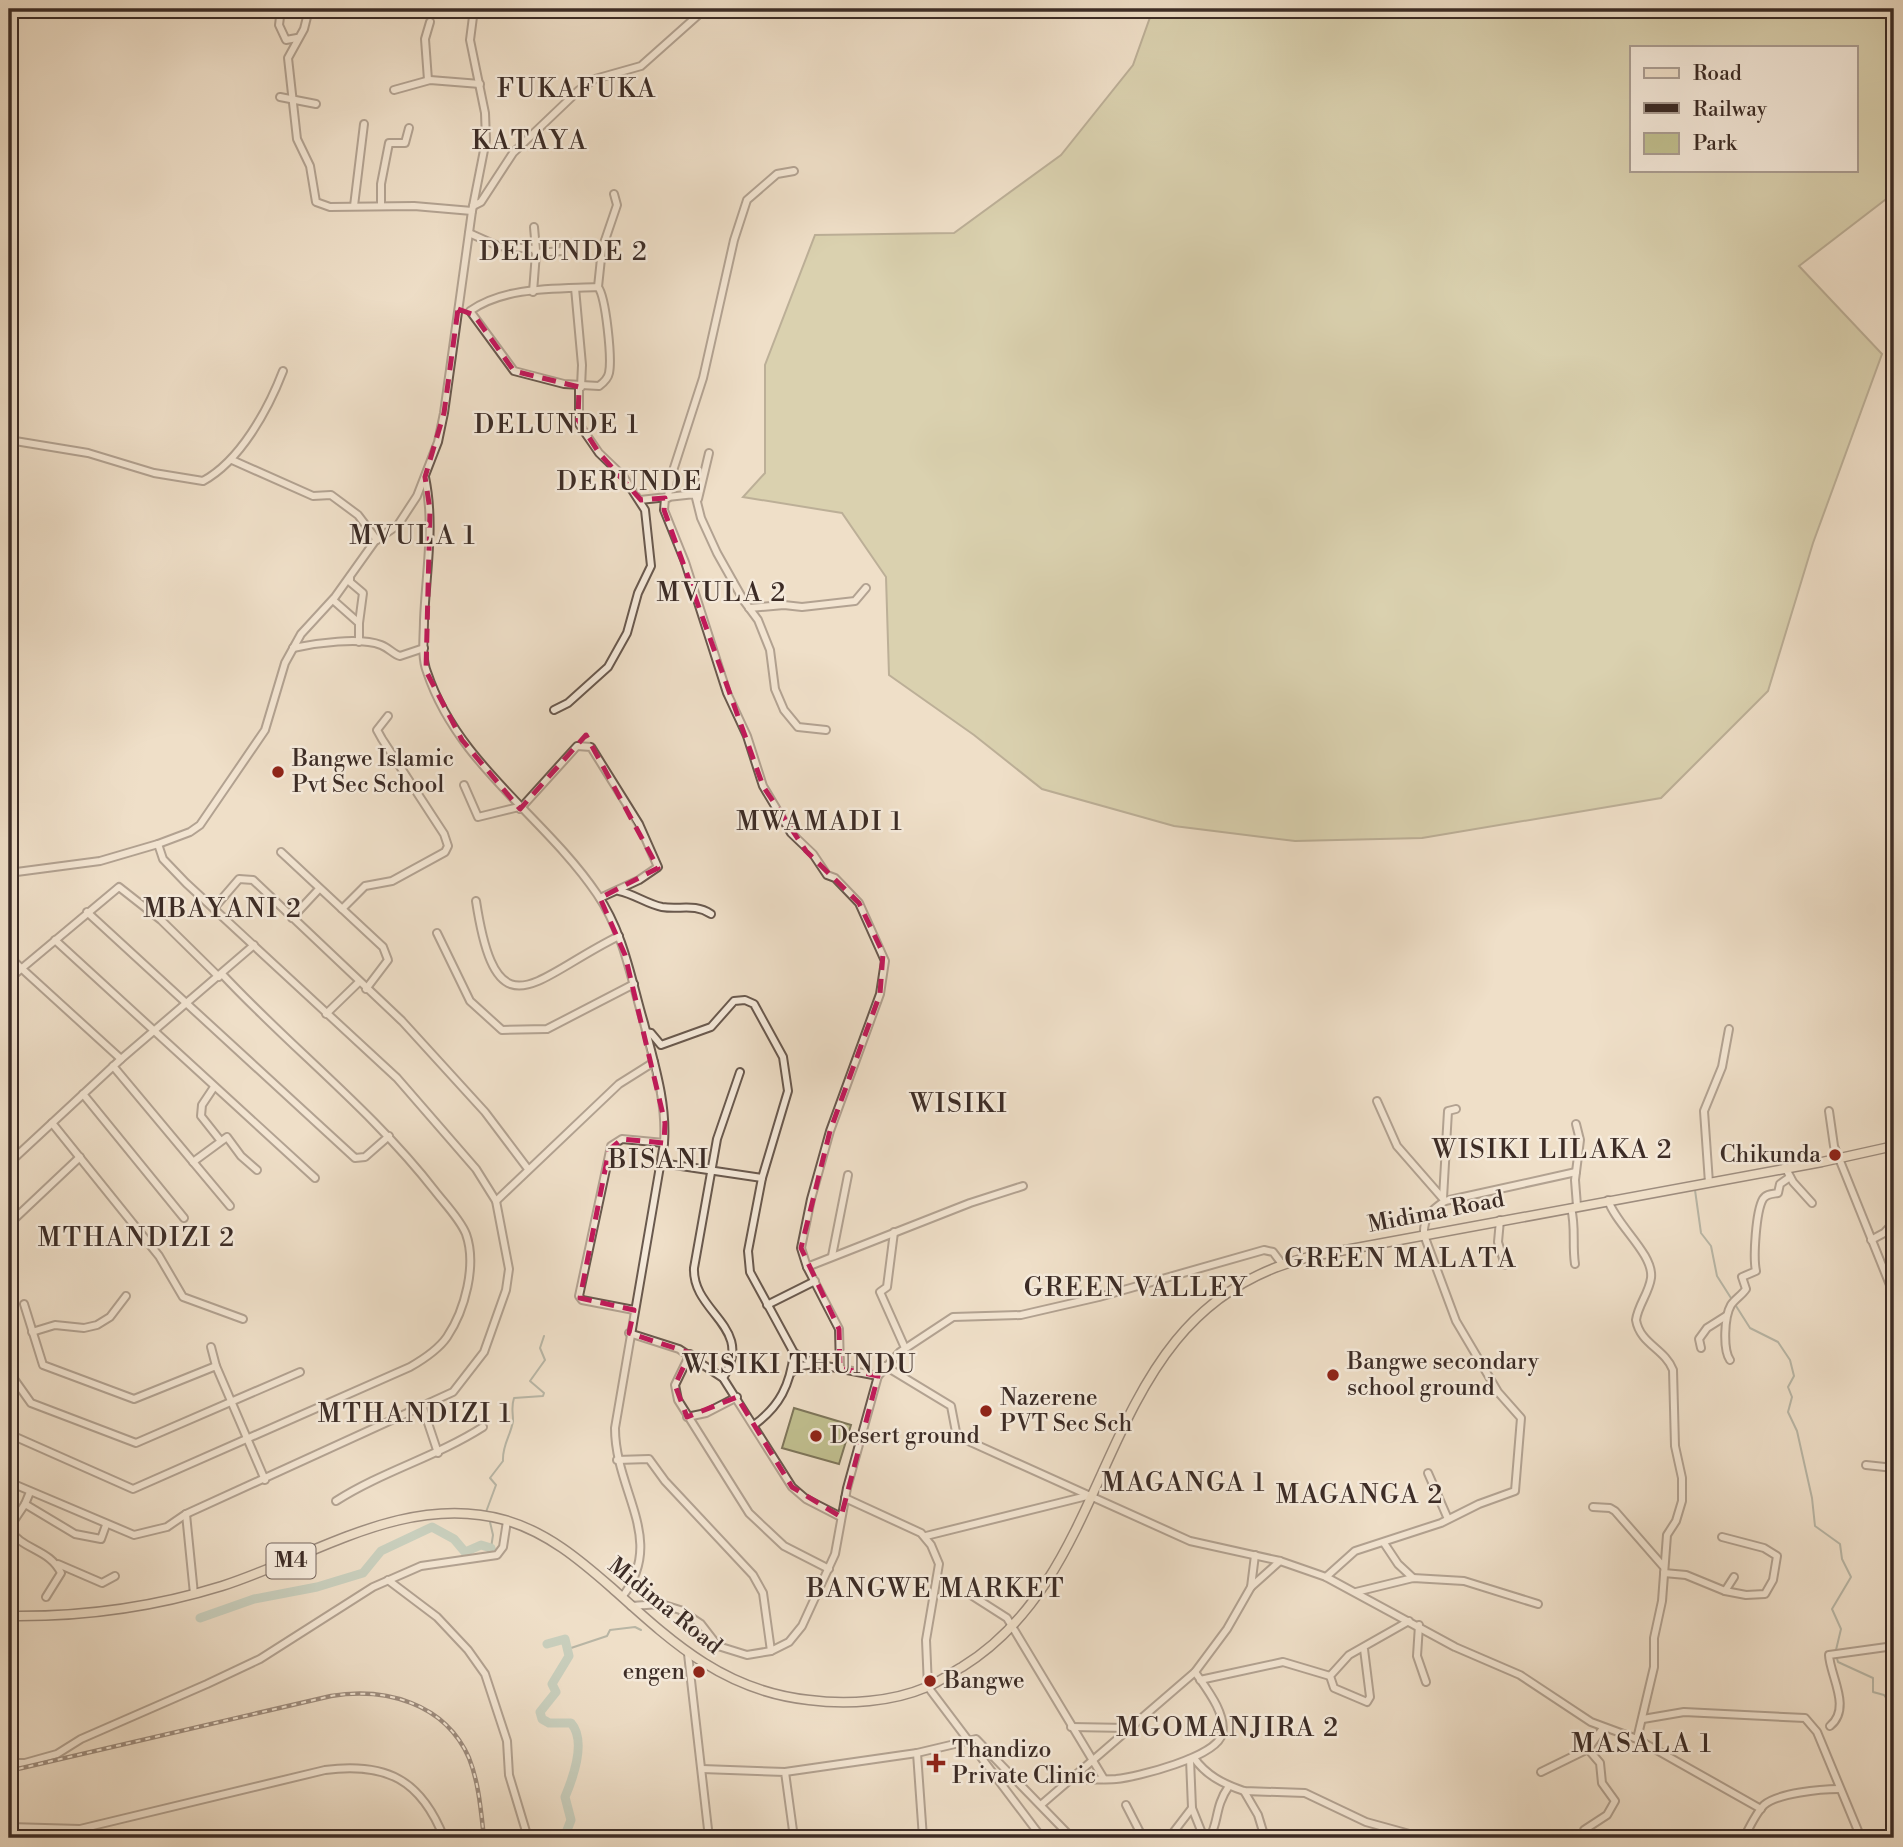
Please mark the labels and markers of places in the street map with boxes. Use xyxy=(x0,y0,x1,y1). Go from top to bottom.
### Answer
place label: Bangwe Islamic Pvt Sec School xyxy=(291,745,454,799)
marker: Bangwe Islamic Pvt Sec School xyxy=(270,764,286,780)
place label: Chikunda xyxy=(1720,1141,1821,1169)
marker: Chikunda xyxy=(1827,1147,1843,1163)
place label: Bangwe secondary school ground xyxy=(1346,1348,1540,1402)
marker: Bangwe secondary school ground xyxy=(1325,1367,1341,1383)
place label: Nazerene PVT Sec Sch xyxy=(1000,1384,1132,1438)
marker: Nazerene PVT Sec Sch xyxy=(978,1403,994,1419)
place label: Desert ground xyxy=(830,1422,980,1450)
marker: Desert ground xyxy=(808,1428,824,1444)
place label: engen xyxy=(623,1658,685,1686)
marker: engen xyxy=(691,1664,707,1680)
place label: Bangwe xyxy=(943,1667,1025,1695)
marker: Bangwe xyxy=(922,1673,938,1689)
place label: Thandizo Private Clinic xyxy=(952,1736,1096,1790)
marker: Thandizo Private Clinic xyxy=(926,1753,946,1773)

